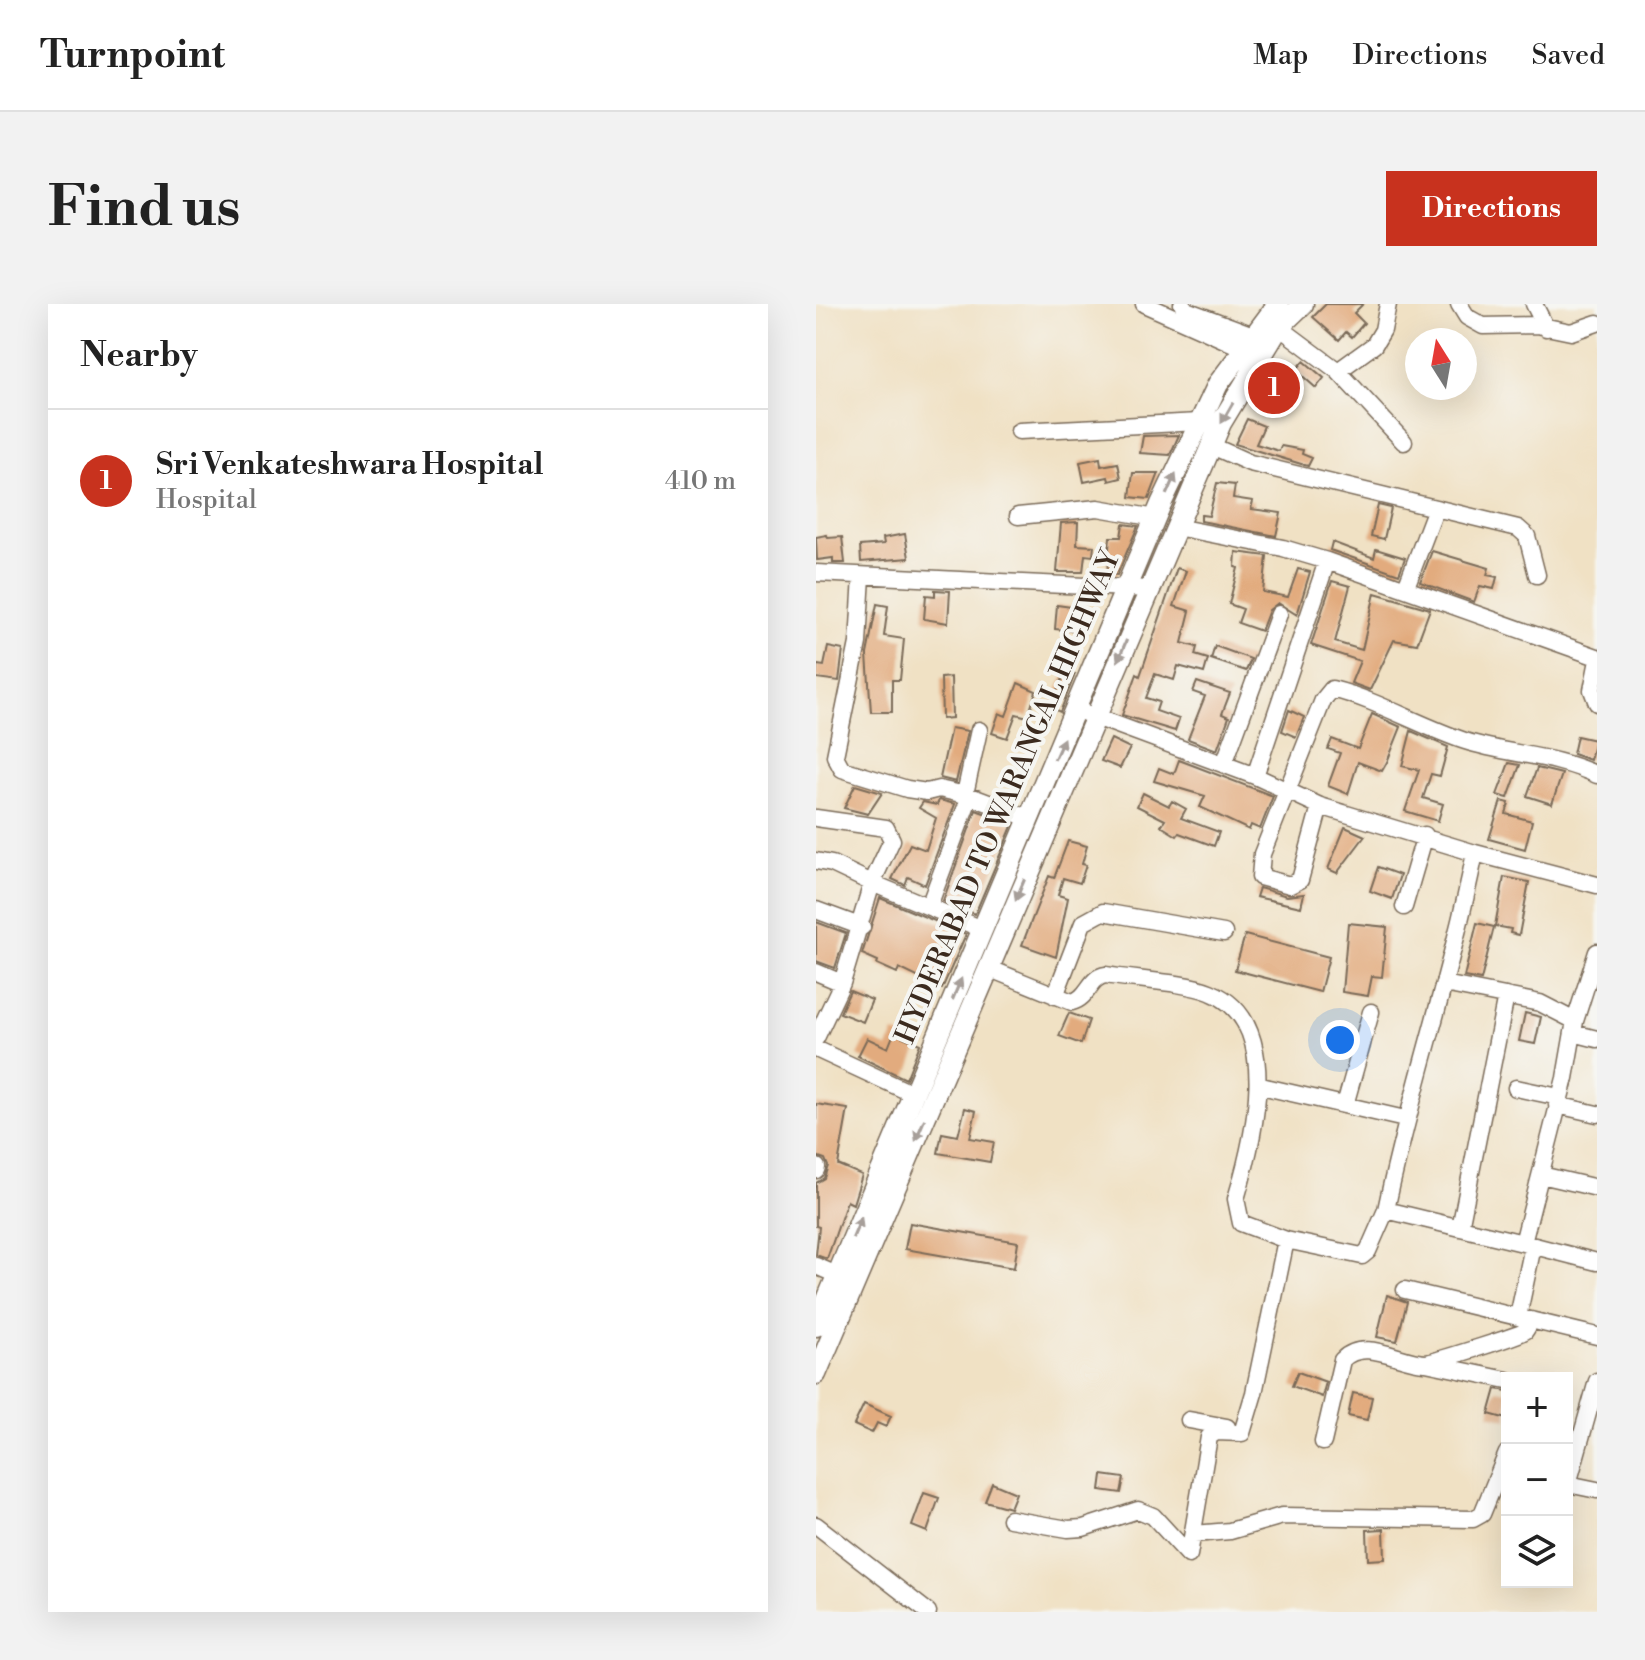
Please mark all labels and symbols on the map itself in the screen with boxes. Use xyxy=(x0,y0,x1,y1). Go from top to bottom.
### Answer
north arrow xyxy=(1405,328,1477,400)
pin: 1 xyxy=(1248,358,1300,418)
one-way arrow xyxy=(1220,402,1234,424)
one-way arrow xyxy=(1164,472,1177,496)
street label: HYDERABAD TO WARANGAL HIGHWAY xyxy=(888,544,1129,1049)
one-way arrow xyxy=(1116,639,1129,663)
one-way arrow xyxy=(1052,737,1065,761)
one-way arrow xyxy=(1014,878,1027,902)
one-way arrow xyxy=(951,977,964,1000)
your location xyxy=(1320,1020,1360,1060)
one-way arrow xyxy=(914,1118,927,1142)
one-way arrow xyxy=(850,1216,863,1240)

